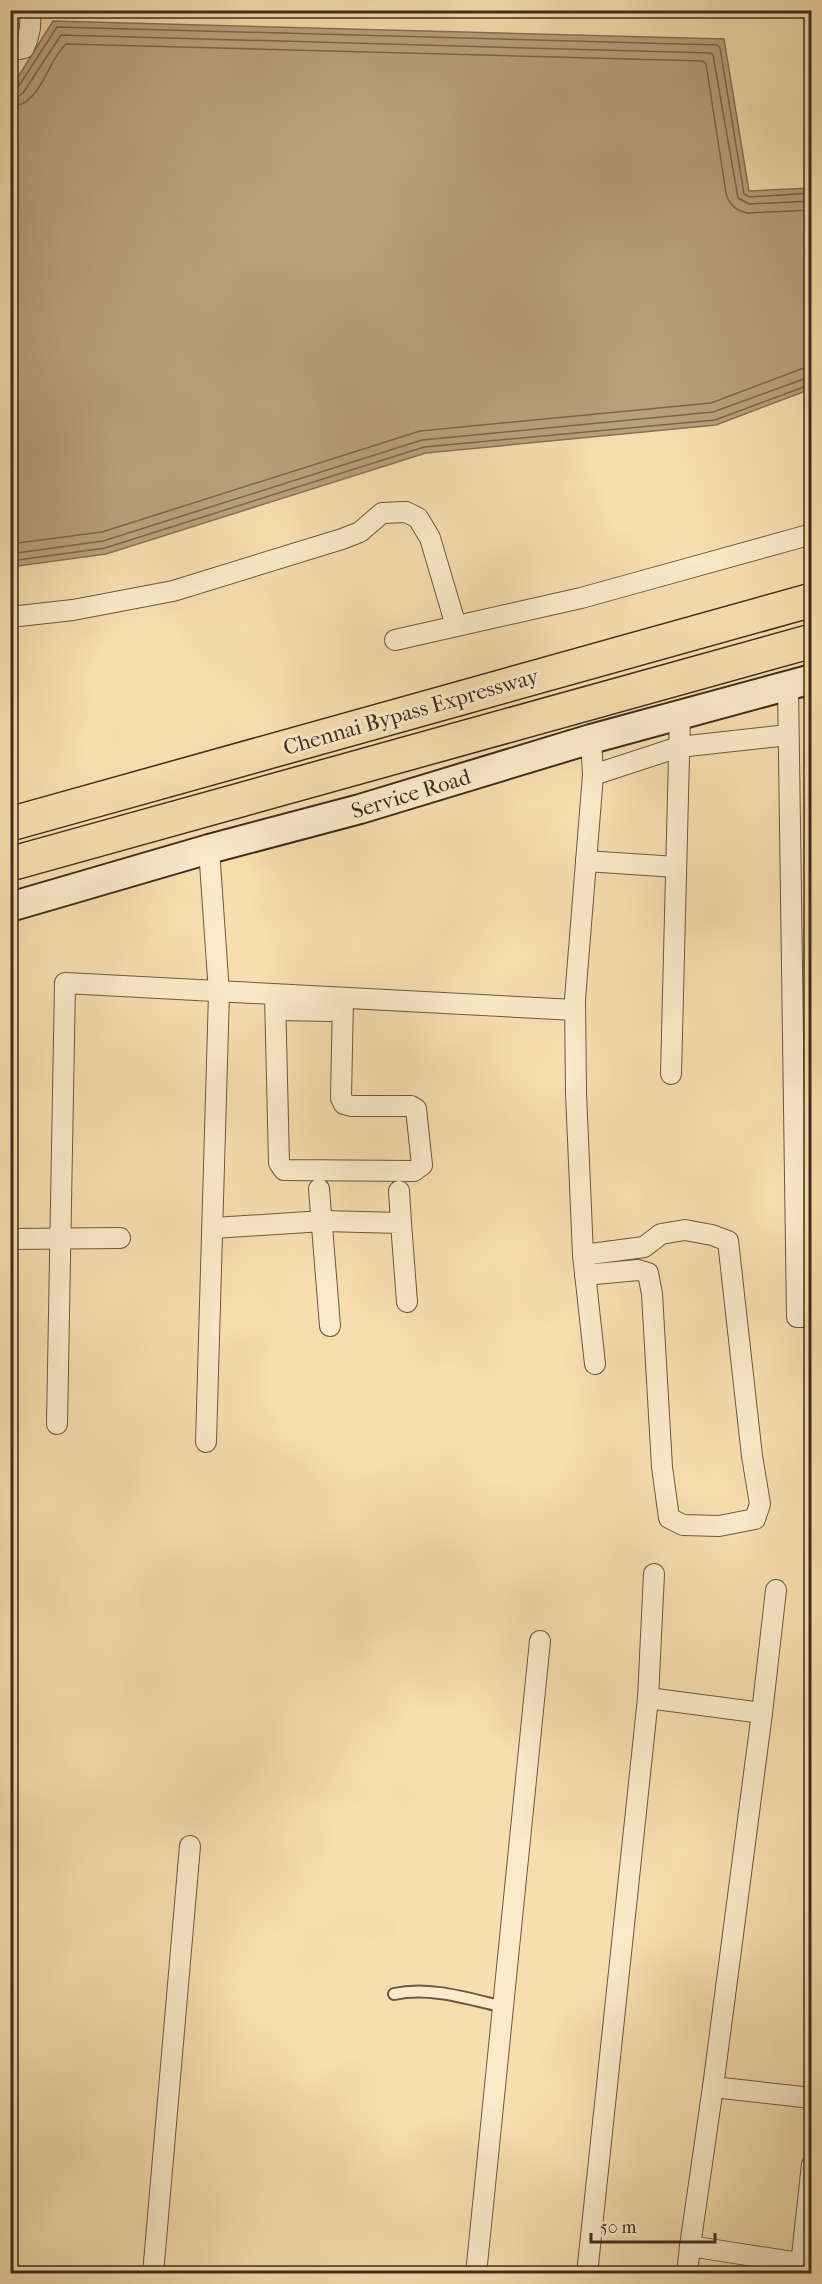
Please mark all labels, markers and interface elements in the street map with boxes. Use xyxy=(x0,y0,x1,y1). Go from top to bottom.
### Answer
street label: Chennai Bypass Expressway xyxy=(280,663,543,761)
street label: Service Road xyxy=(348,763,475,824)
scale bar xyxy=(591,2206,716,2244)
text: 50 m xyxy=(600,2217,637,2238)

